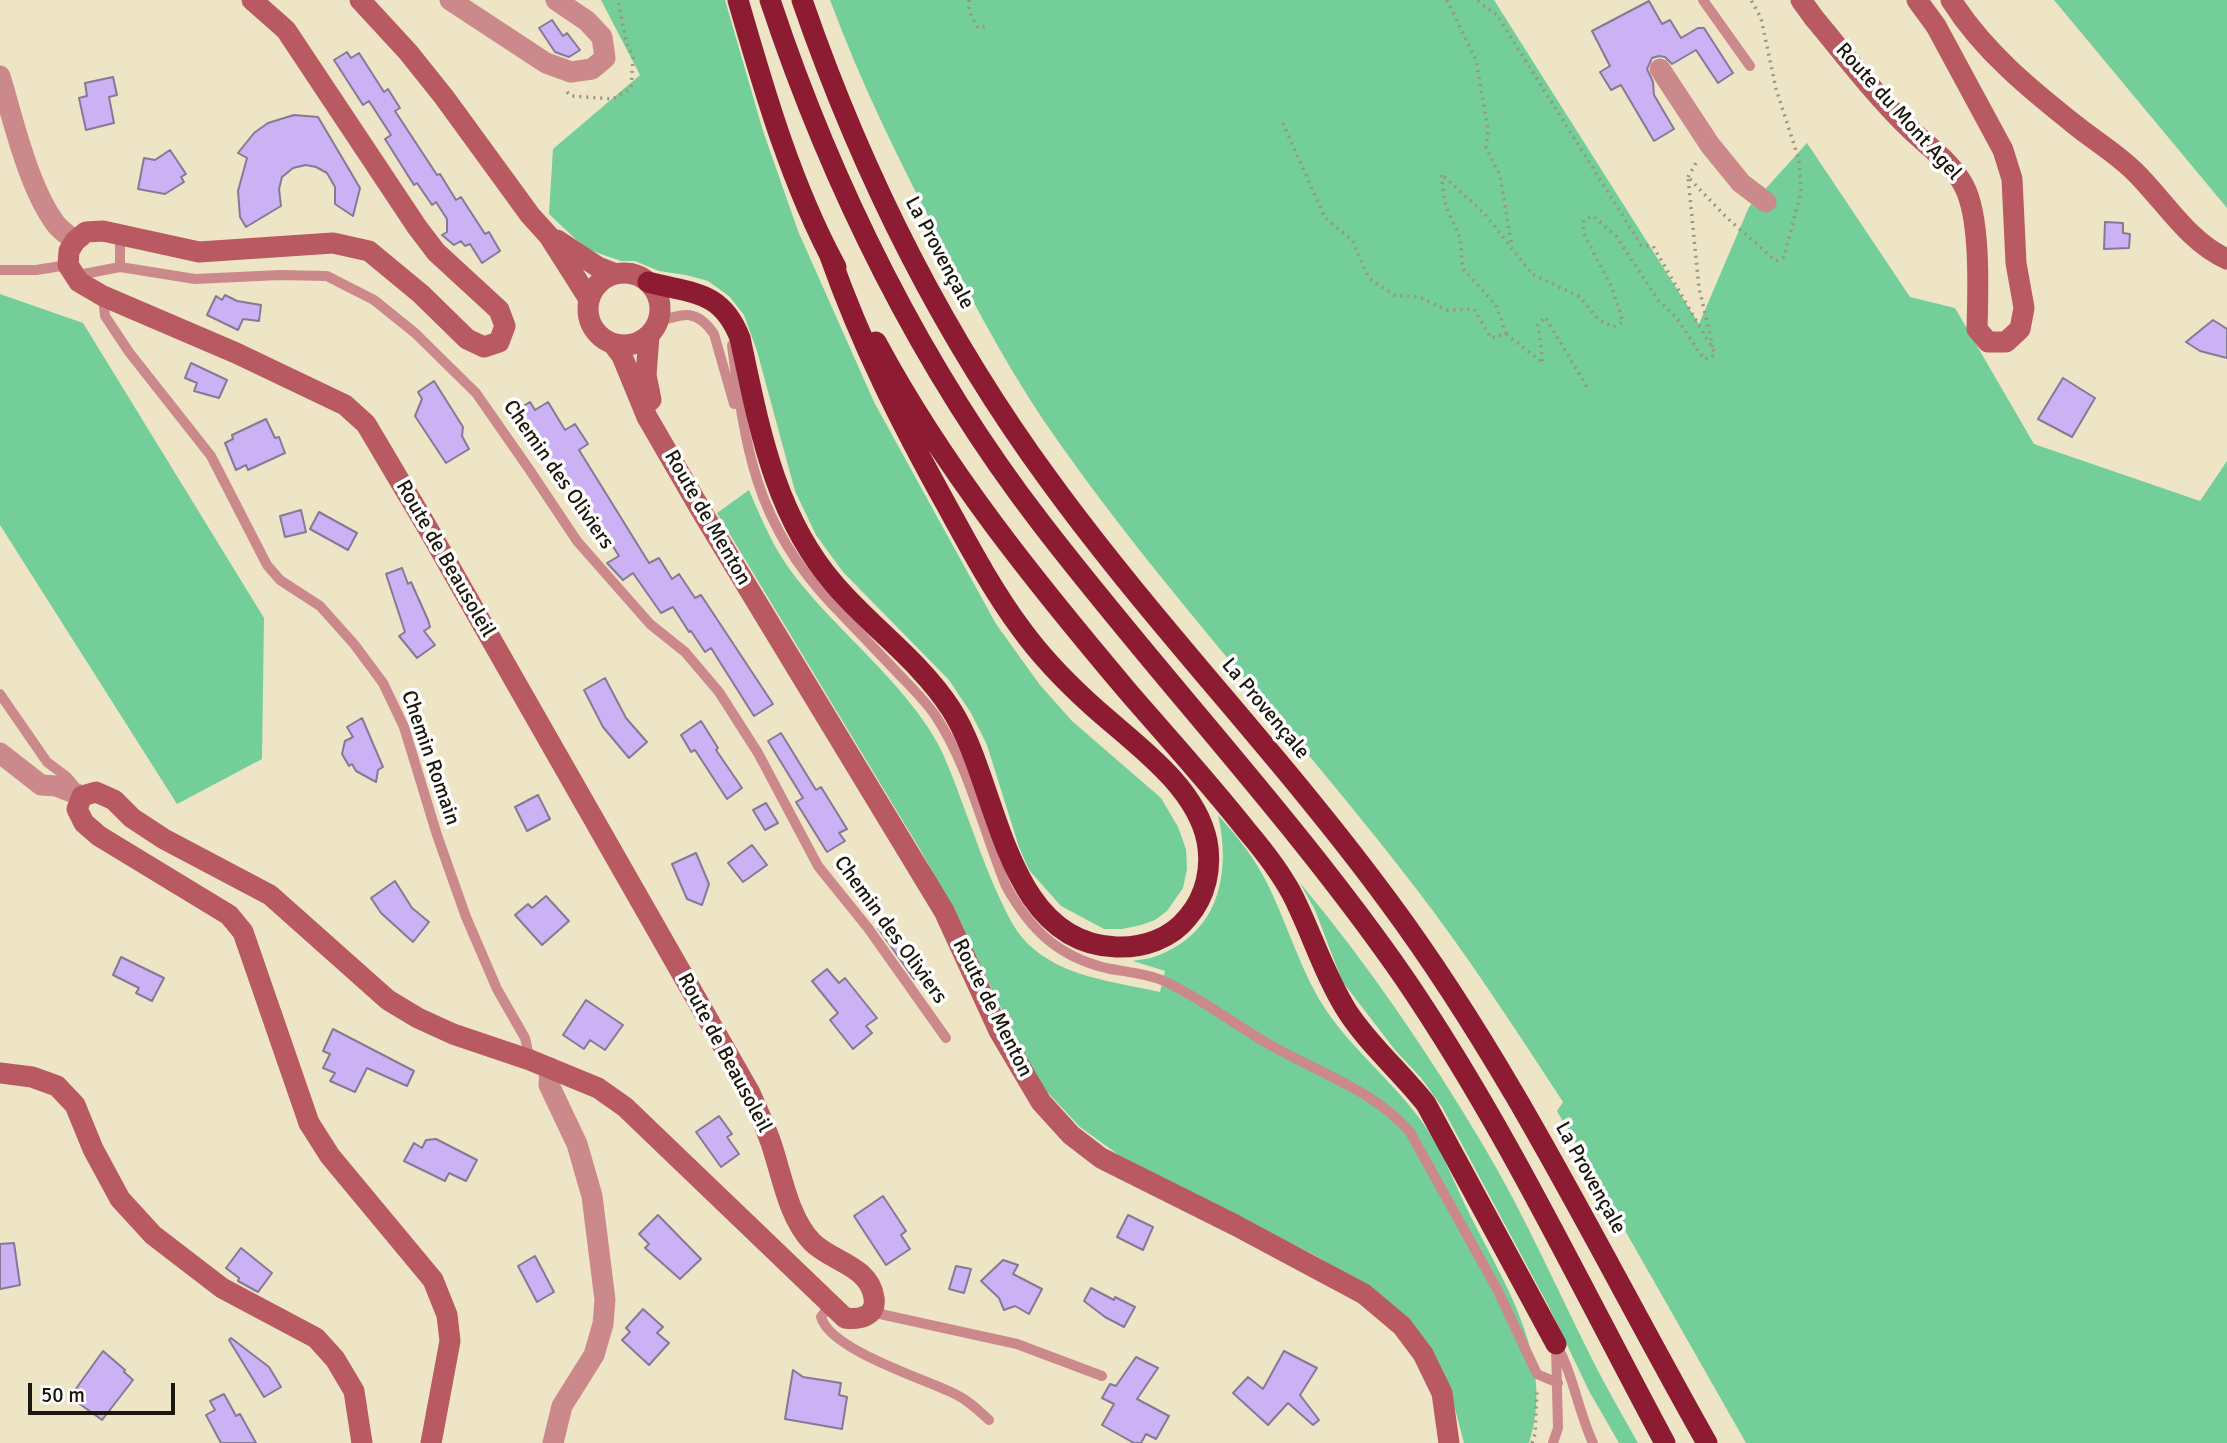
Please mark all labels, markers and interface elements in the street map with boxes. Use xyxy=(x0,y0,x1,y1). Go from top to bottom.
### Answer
street label: Route du Mont Agel xyxy=(1830,38,1966,186)
street label: La Provençale xyxy=(899,192,979,314)
street label: Chemin des Oliviers xyxy=(497,396,619,554)
street label: Route de Menton xyxy=(658,446,756,590)
street label: Route de Beausoleil xyxy=(390,476,500,642)
street label: La Provençale xyxy=(1216,653,1314,765)
street label: Chemin Romain xyxy=(395,687,465,829)
street label: Chemin des Oliviers xyxy=(828,851,952,1009)
street label: Route de Menton xyxy=(946,935,1038,1081)
street label: Route de Beausoleil xyxy=(671,969,777,1137)
street label: La Provençale xyxy=(1549,1118,1631,1238)
scale bar xyxy=(32,1370,178,1414)
text: 50 m xyxy=(41,1382,85,1408)

